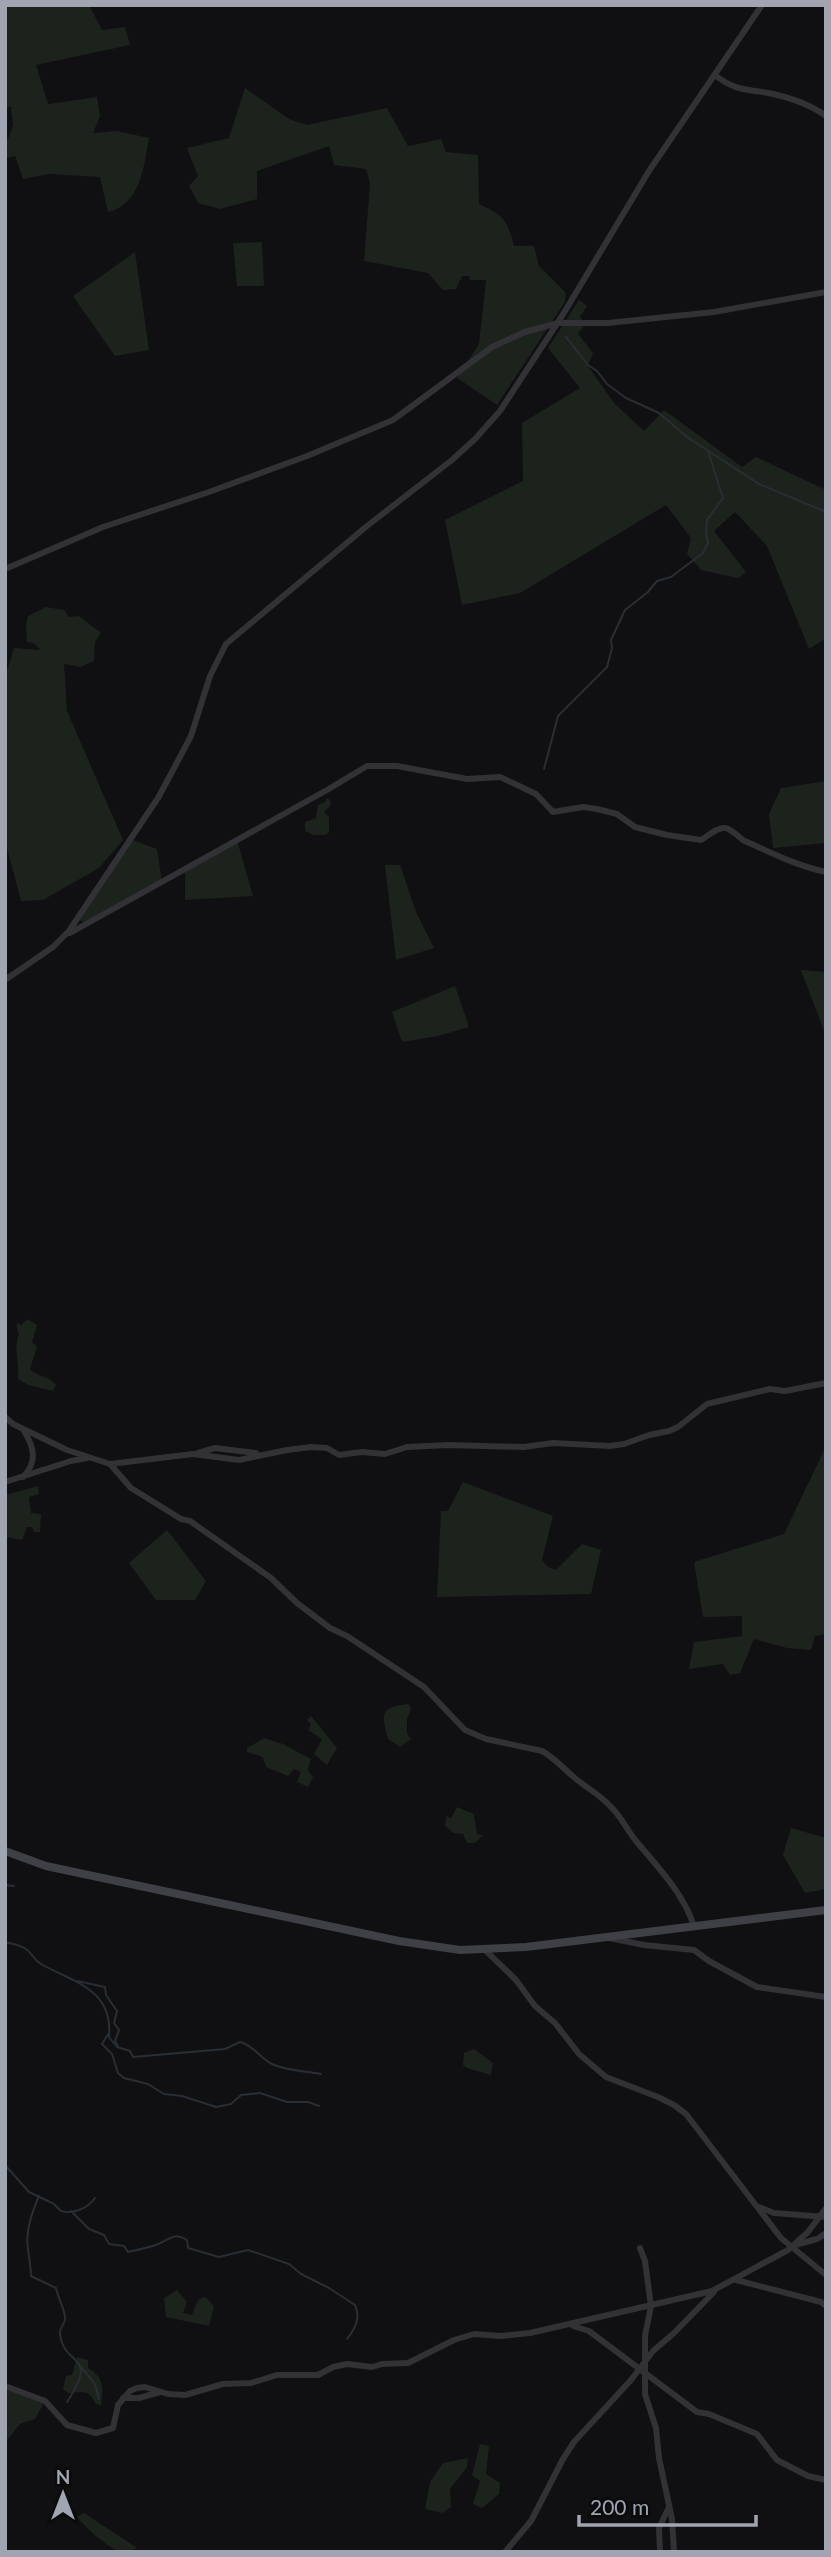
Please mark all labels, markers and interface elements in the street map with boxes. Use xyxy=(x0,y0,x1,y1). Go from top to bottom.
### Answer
north arrow xyxy=(28,2459,98,2529)
text: N xyxy=(56,2465,70,2488)
scale bar xyxy=(579,2484,756,2528)
text: 200 m xyxy=(590,2494,649,2519)

